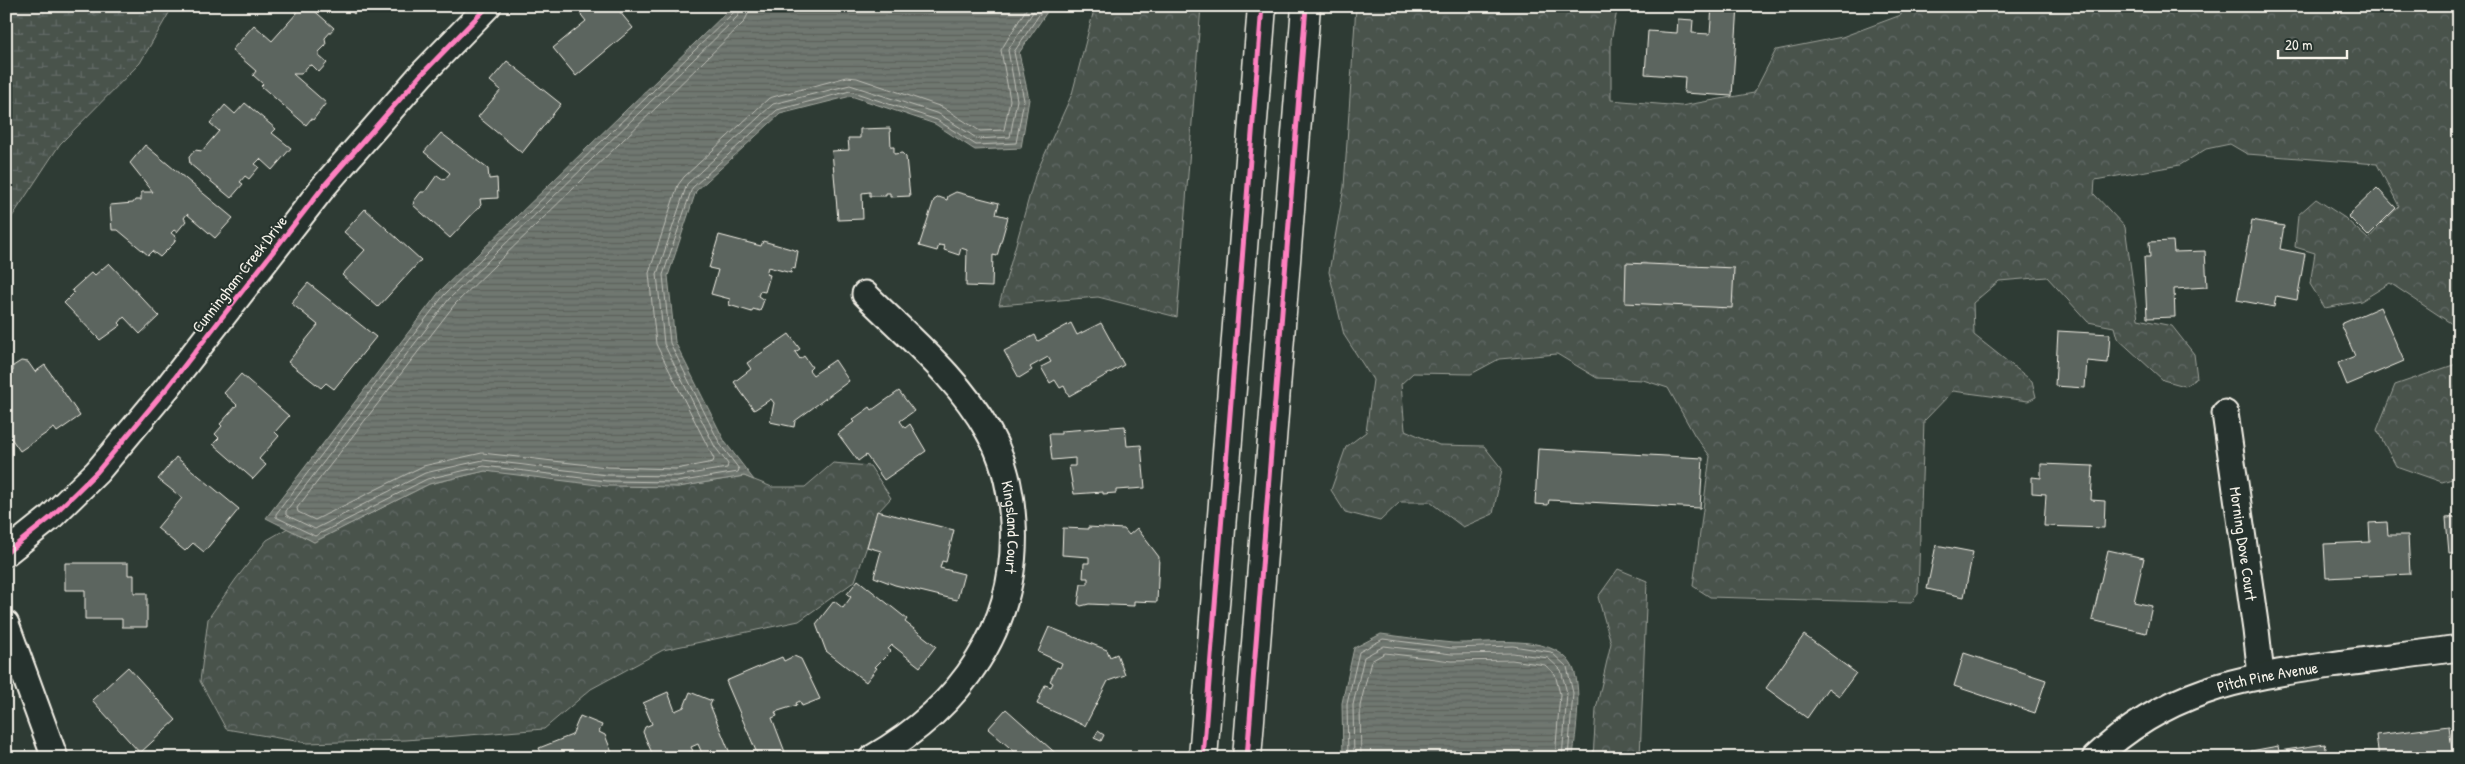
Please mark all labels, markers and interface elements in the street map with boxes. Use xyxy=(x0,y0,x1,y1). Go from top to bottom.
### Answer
scale bar xyxy=(2278,28,2346,60)
text: 20 m xyxy=(2285,34,2312,55)
street label: Cunningham Creek Drive xyxy=(186,210,292,337)
street label: Kingsland Court xyxy=(996,478,1024,576)
street label: Morning Dove Court xyxy=(2225,485,2263,603)
street label: Pitch Pine Avenue xyxy=(2214,656,2320,698)

